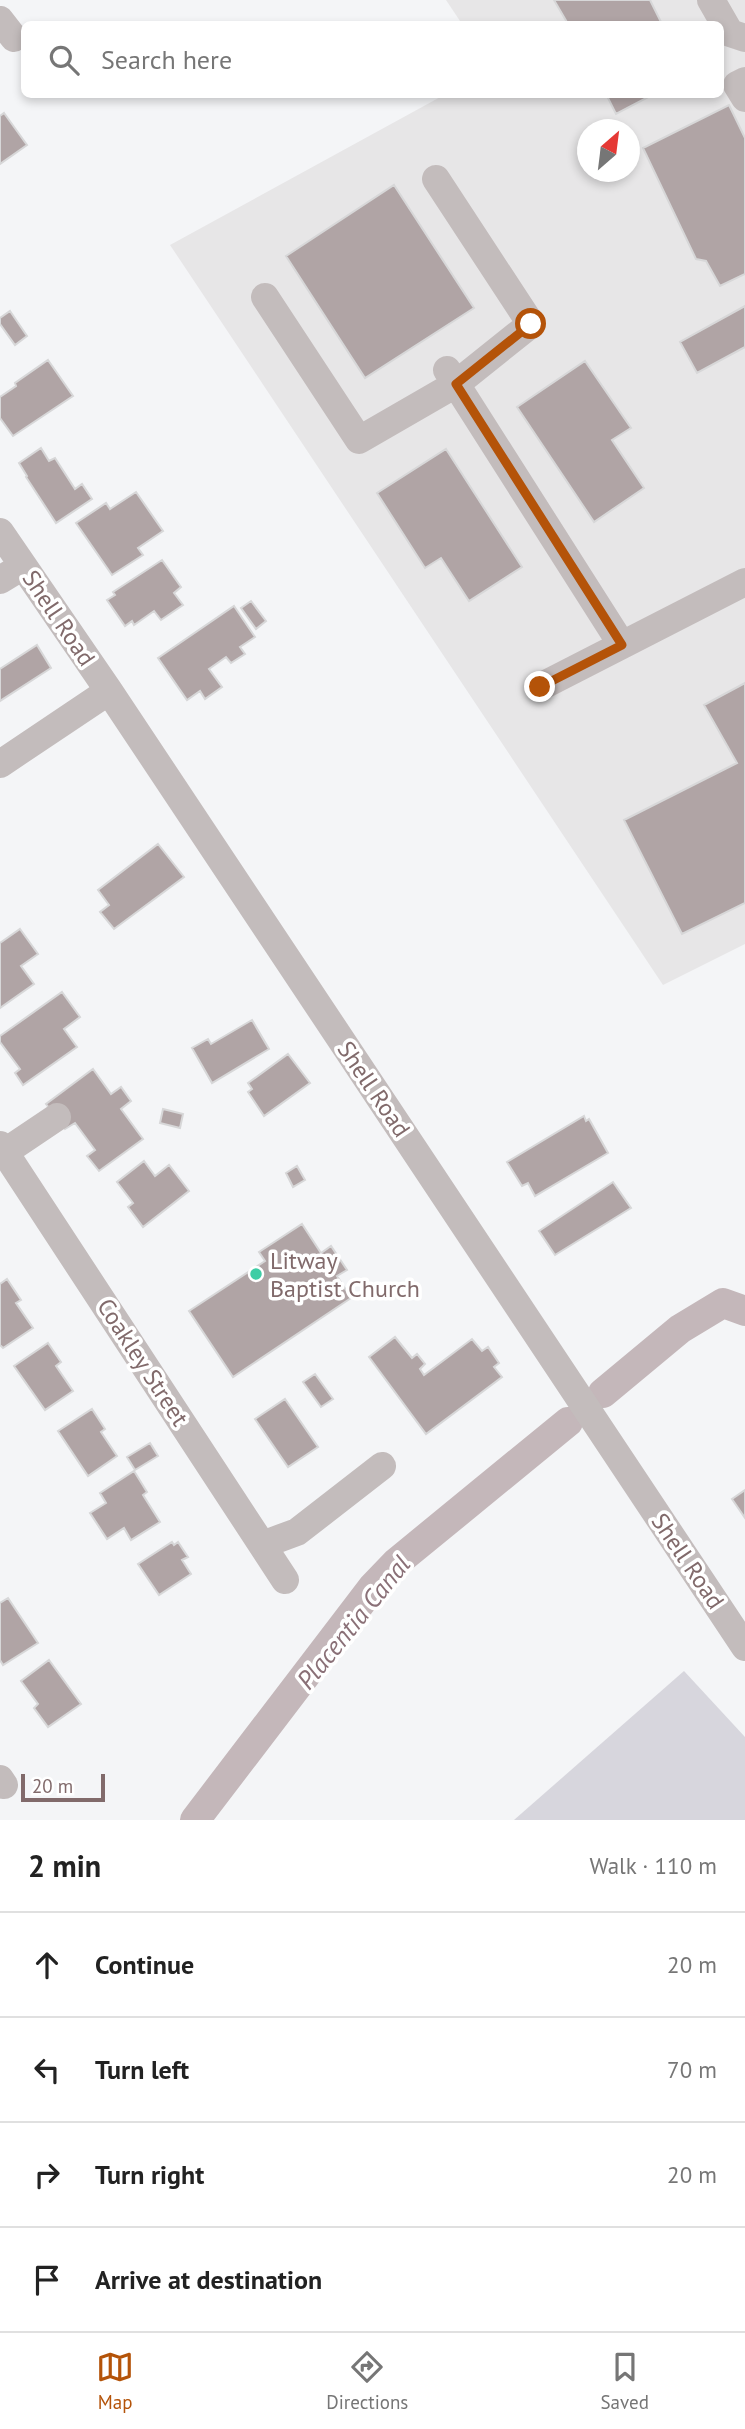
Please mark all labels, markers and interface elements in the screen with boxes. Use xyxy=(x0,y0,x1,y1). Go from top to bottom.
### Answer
search box xyxy=(21,21,724,98)
icon: search xyxy=(45,41,83,79)
text: Search here xyxy=(101,43,232,76)
north arrow xyxy=(577,119,640,182)
route start xyxy=(515,308,546,339)
street label: Shell Road xyxy=(16,564,102,672)
route end xyxy=(524,671,555,702)
street label: Shell Road xyxy=(331,1035,417,1143)
place label: Litway Baptist Church xyxy=(270,1245,420,1304)
marker: Litway Baptist Church xyxy=(248,1266,264,1282)
street label: Coakley Street xyxy=(90,1292,196,1432)
street label: Shell Road xyxy=(645,1507,731,1615)
water label: Placentia Canal xyxy=(289,1548,417,1696)
scale bar xyxy=(21,1771,105,1803)
text: 20 m xyxy=(32,1774,73,1798)
text: 2 min xyxy=(28,1846,101,1885)
text: Walk · 110 m xyxy=(590,1851,717,1880)
icon: ahead xyxy=(28,1946,66,1984)
text: Continue xyxy=(95,1948,194,1981)
text: 20 m xyxy=(667,1950,717,1979)
icon: left xyxy=(28,2051,66,2089)
text: Turn left xyxy=(95,2053,189,2086)
text: 70 m xyxy=(667,2055,717,2084)
icon: right xyxy=(28,2156,66,2194)
text: Turn right xyxy=(95,2158,204,2191)
text: 20 m xyxy=(667,2160,717,2189)
icon: arrive xyxy=(28,2261,66,2299)
text: Arrive at destination xyxy=(95,2263,322,2296)
tab: Map xyxy=(96,2348,134,2414)
tab: Directions xyxy=(326,2348,408,2414)
tab: Saved xyxy=(601,2348,649,2414)

